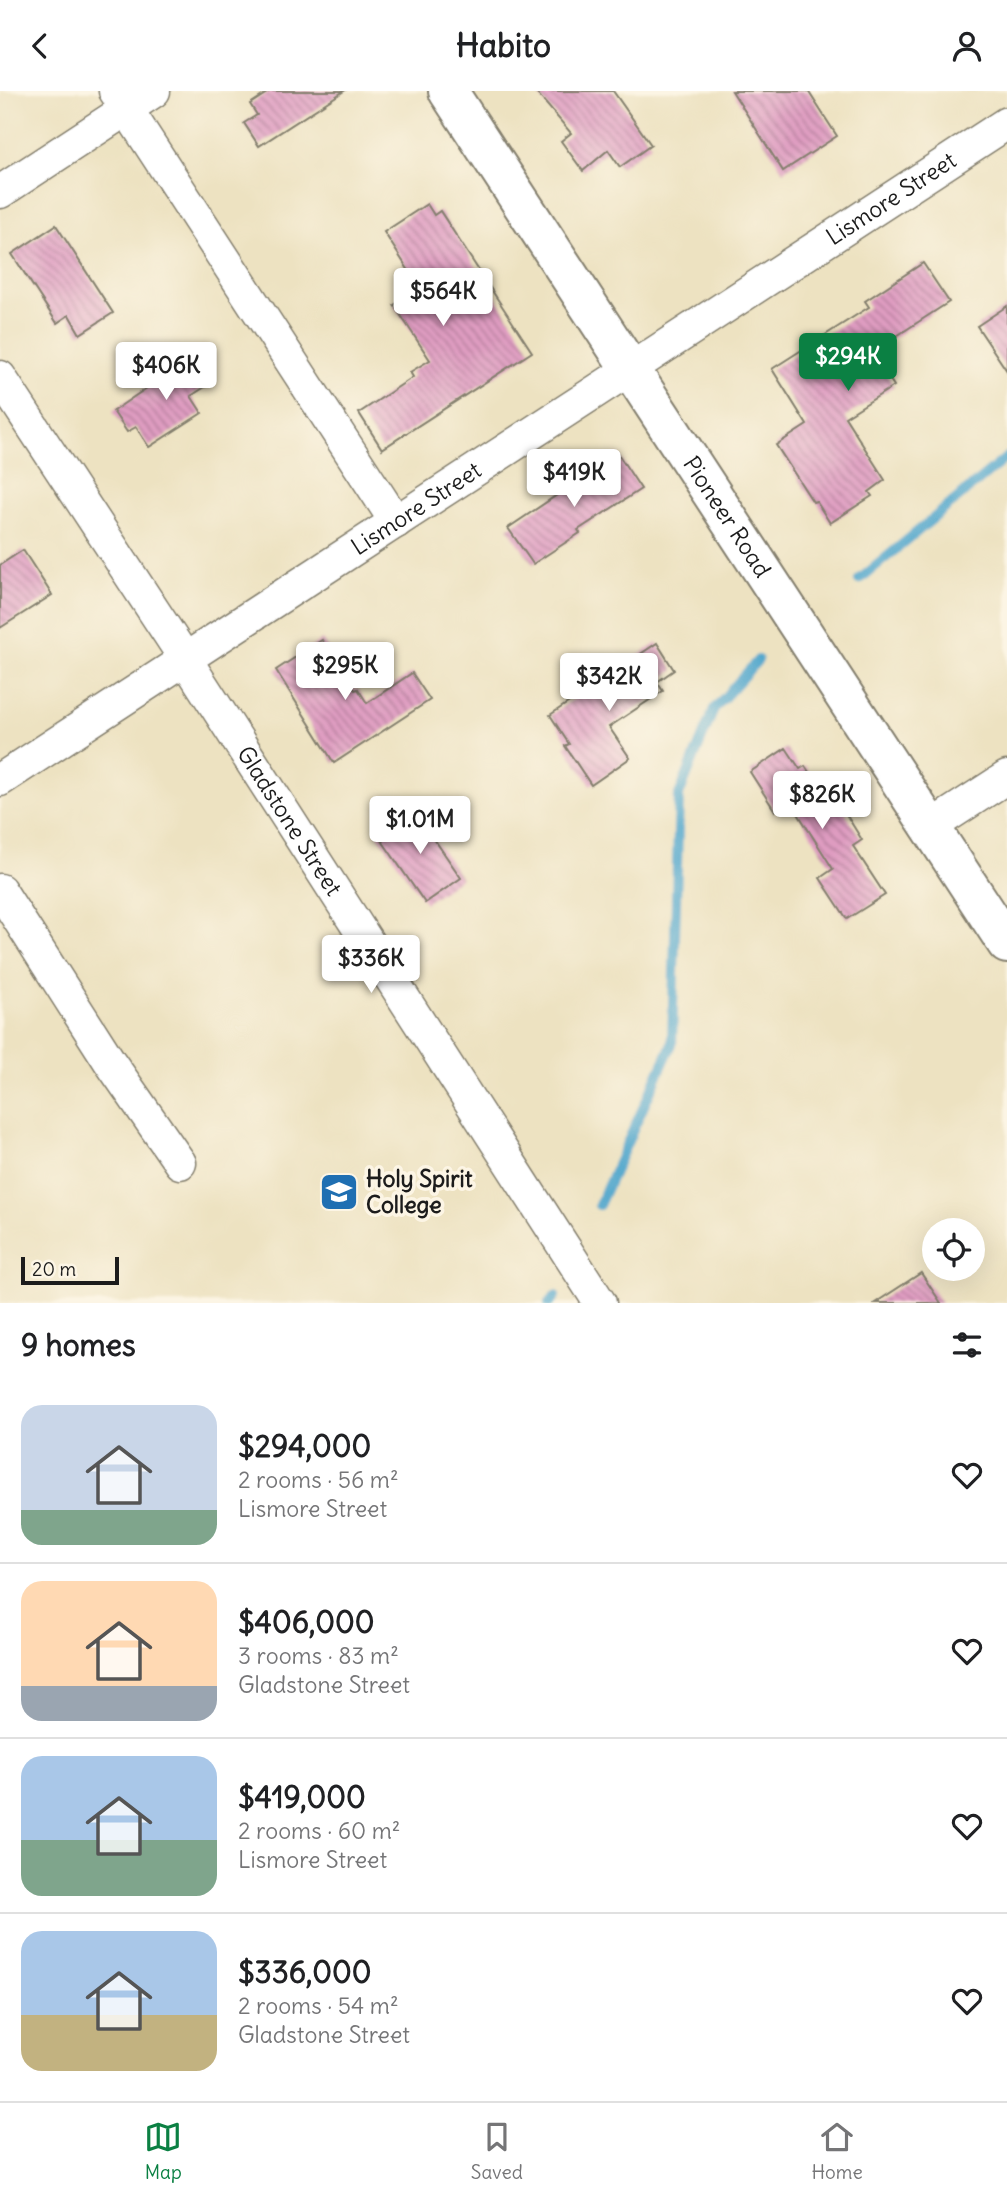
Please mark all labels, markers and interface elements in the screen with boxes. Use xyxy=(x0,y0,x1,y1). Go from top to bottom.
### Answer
text: Habito xyxy=(456,25,551,66)
icon: back xyxy=(21,27,59,65)
icon: person xyxy=(948,27,986,65)
street label: Lismore Street xyxy=(820,145,961,251)
pin: $564K xyxy=(394,268,492,328)
text: $564K xyxy=(410,276,476,305)
pin: $294K xyxy=(799,334,897,393)
text: $294K xyxy=(815,341,881,370)
pin: $406K xyxy=(117,343,215,402)
text: $406K xyxy=(132,350,200,379)
pin: $419K xyxy=(525,449,623,509)
street label: Pioneer Road xyxy=(677,450,778,582)
street label: Lismore Street xyxy=(346,455,487,561)
text: $419K xyxy=(543,457,605,486)
pin: $295K xyxy=(296,643,394,702)
text: $295K xyxy=(312,650,378,679)
pin: $342K xyxy=(560,653,658,713)
text: $342K xyxy=(576,661,642,690)
street label: Gladstone Street xyxy=(231,740,349,901)
pin: $826K xyxy=(773,771,871,831)
text: $826K xyxy=(789,779,855,808)
pin: $1.01M xyxy=(363,797,477,856)
text: $1.01M xyxy=(385,804,455,833)
pin: $336K xyxy=(322,935,420,995)
text: $336K xyxy=(338,943,404,972)
place label: Holy Spirit College xyxy=(366,1164,473,1219)
school or university icon: Holy Spirit College xyxy=(318,1171,360,1213)
map controls xyxy=(922,1218,985,1281)
button: locate xyxy=(922,1218,985,1281)
scale bar xyxy=(21,1254,119,1286)
text: 20 m xyxy=(32,1257,76,1281)
text: 9 homes xyxy=(21,1326,136,1364)
icon: filters xyxy=(948,1326,986,1364)
text: $294,000 xyxy=(238,1427,371,1465)
icon: home xyxy=(77,1433,161,1517)
icon: heart xyxy=(948,1456,986,1494)
text: 2 rooms · 56 m² xyxy=(238,1465,399,1494)
text: Lismore Street xyxy=(238,1494,387,1523)
text: $406,000 xyxy=(238,1603,375,1641)
icon: home xyxy=(77,1609,161,1693)
icon: heart xyxy=(948,1632,986,1670)
text: 3 rooms · 83 m² xyxy=(238,1641,399,1670)
text: Gladstone Street xyxy=(238,1670,410,1699)
text: $419,000 xyxy=(238,1778,366,1816)
icon: home xyxy=(77,1784,161,1868)
icon: heart xyxy=(948,1807,986,1845)
text: 2 rooms · 60 m² xyxy=(238,1816,400,1845)
text: Lismore Street xyxy=(238,1845,387,1874)
text: $336,000 xyxy=(238,1953,372,1991)
icon: home xyxy=(77,1959,161,2043)
icon: heart xyxy=(948,1982,986,2020)
text: 2 rooms · 54 m² xyxy=(238,1991,399,2020)
text: Gladstone Street xyxy=(238,2020,410,2049)
tab: Map xyxy=(144,2118,182,2184)
tab: Saved xyxy=(471,2118,523,2184)
tab: Home xyxy=(811,2118,863,2184)

